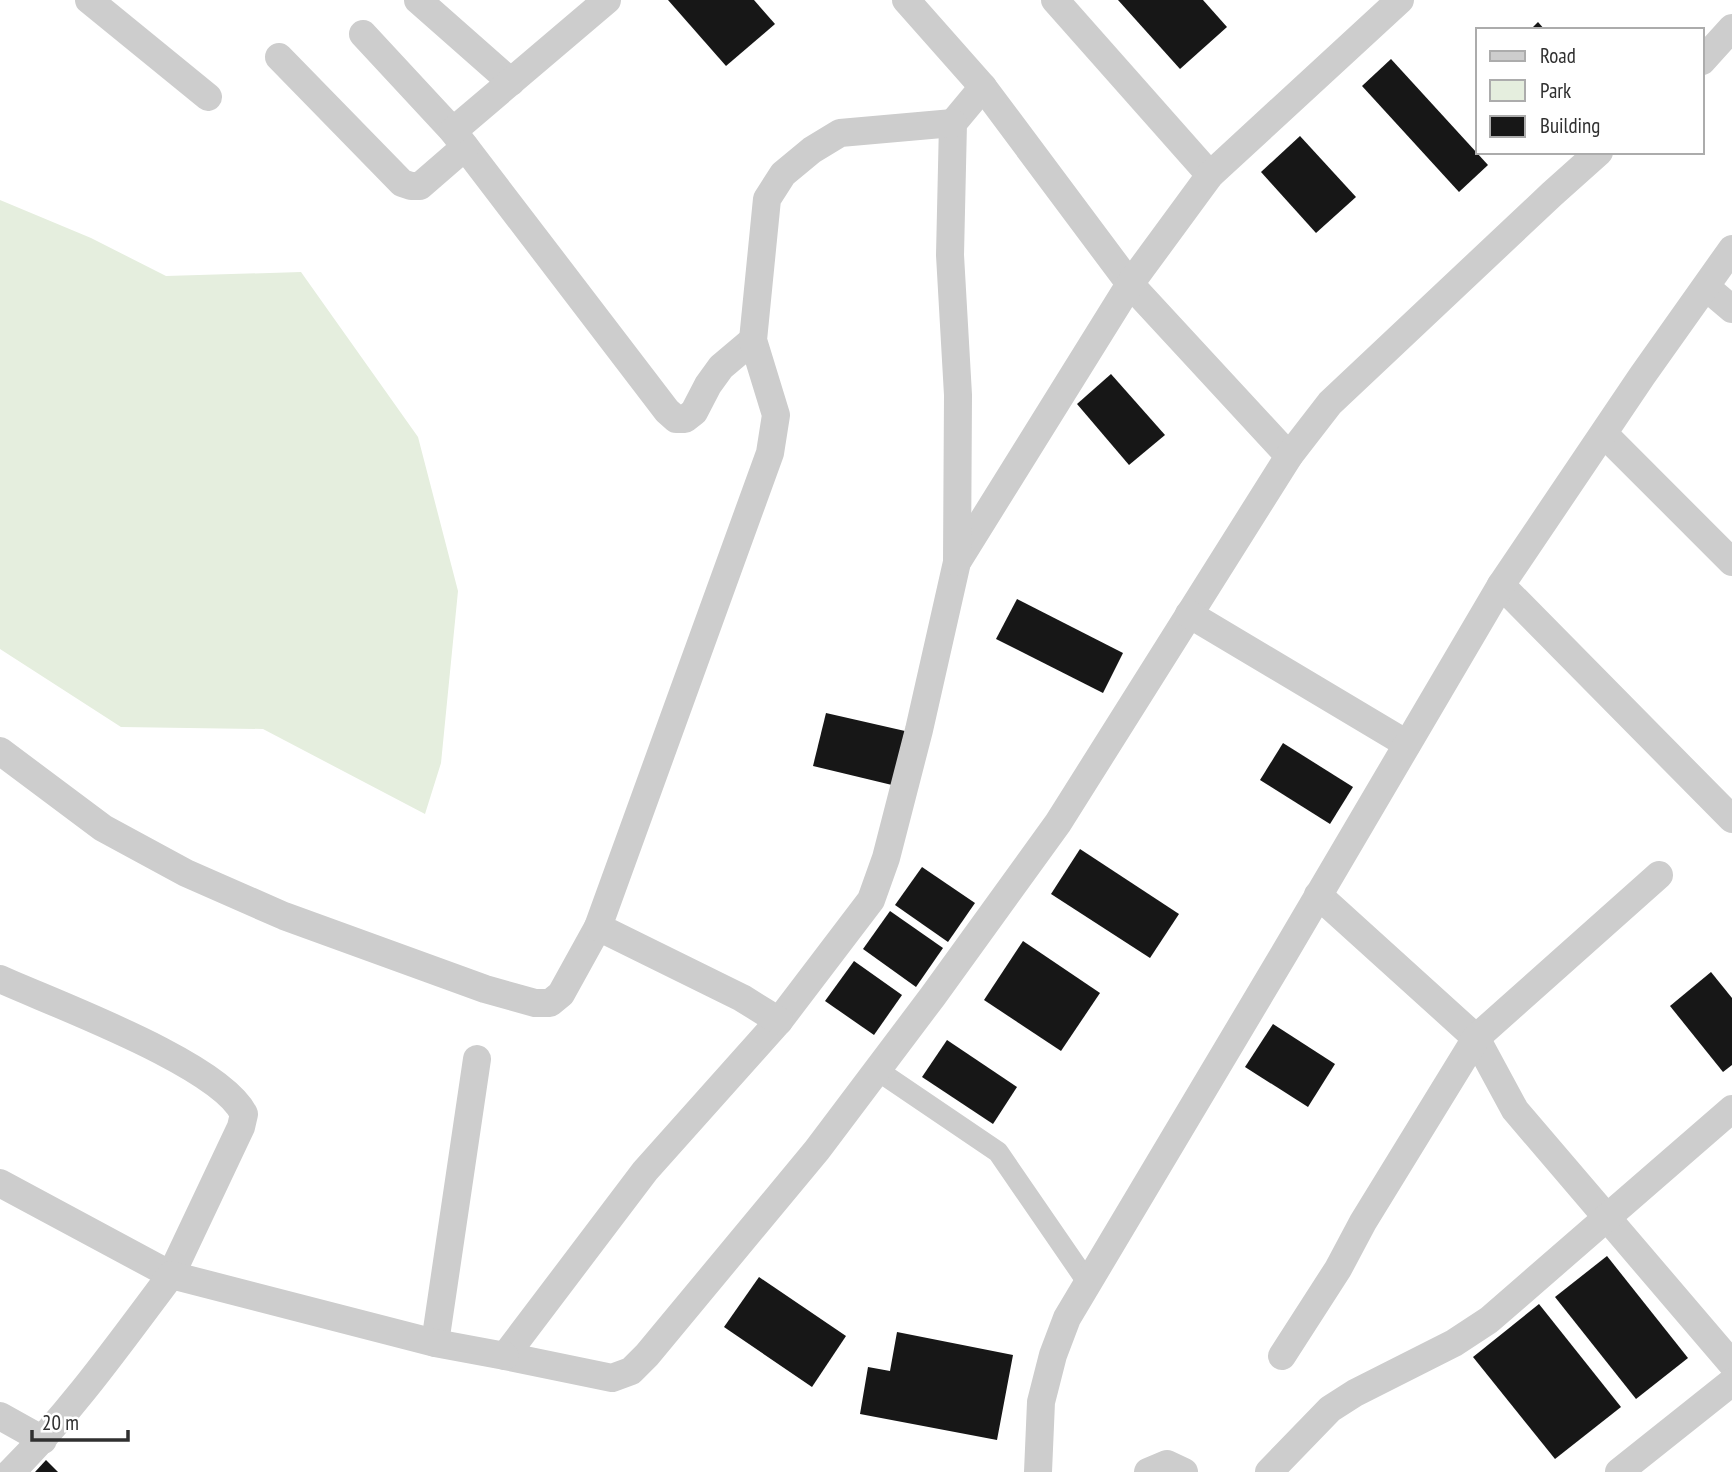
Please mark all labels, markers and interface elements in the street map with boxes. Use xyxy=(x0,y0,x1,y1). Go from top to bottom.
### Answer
legend xyxy=(1476,28,1704,154)
text: Road xyxy=(1540,42,1576,69)
text: Park xyxy=(1540,77,1571,104)
text: Building xyxy=(1540,112,1600,139)
scale bar xyxy=(32,1398,128,1442)
text: 20 m xyxy=(42,1409,79,1436)

